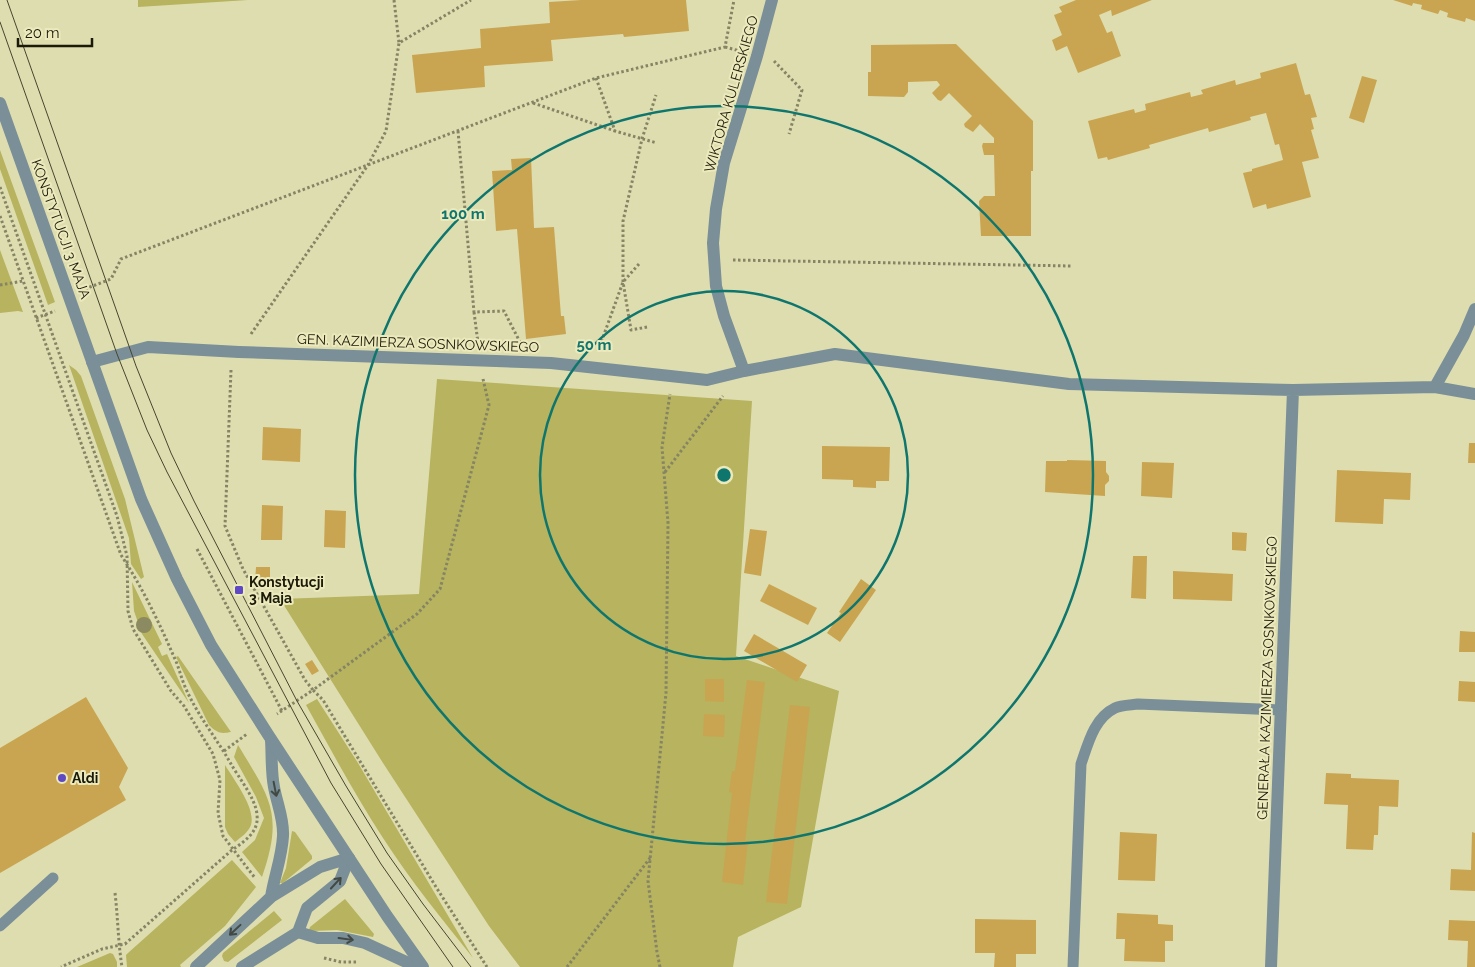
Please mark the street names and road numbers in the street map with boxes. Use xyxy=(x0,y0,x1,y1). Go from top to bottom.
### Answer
street label: WIKTORA KULERSKIEGO xyxy=(701,14,761,174)
street label: KONSTYTUCJI 3 MAJA xyxy=(28,157,94,301)
street label: GEN. KAZIMIERZA SOSNKOWSKIEGO xyxy=(297,331,539,355)
street label: GENERAŁA KAZIMIERZA SOSNKOWSKIEGO xyxy=(1254,536,1280,820)

